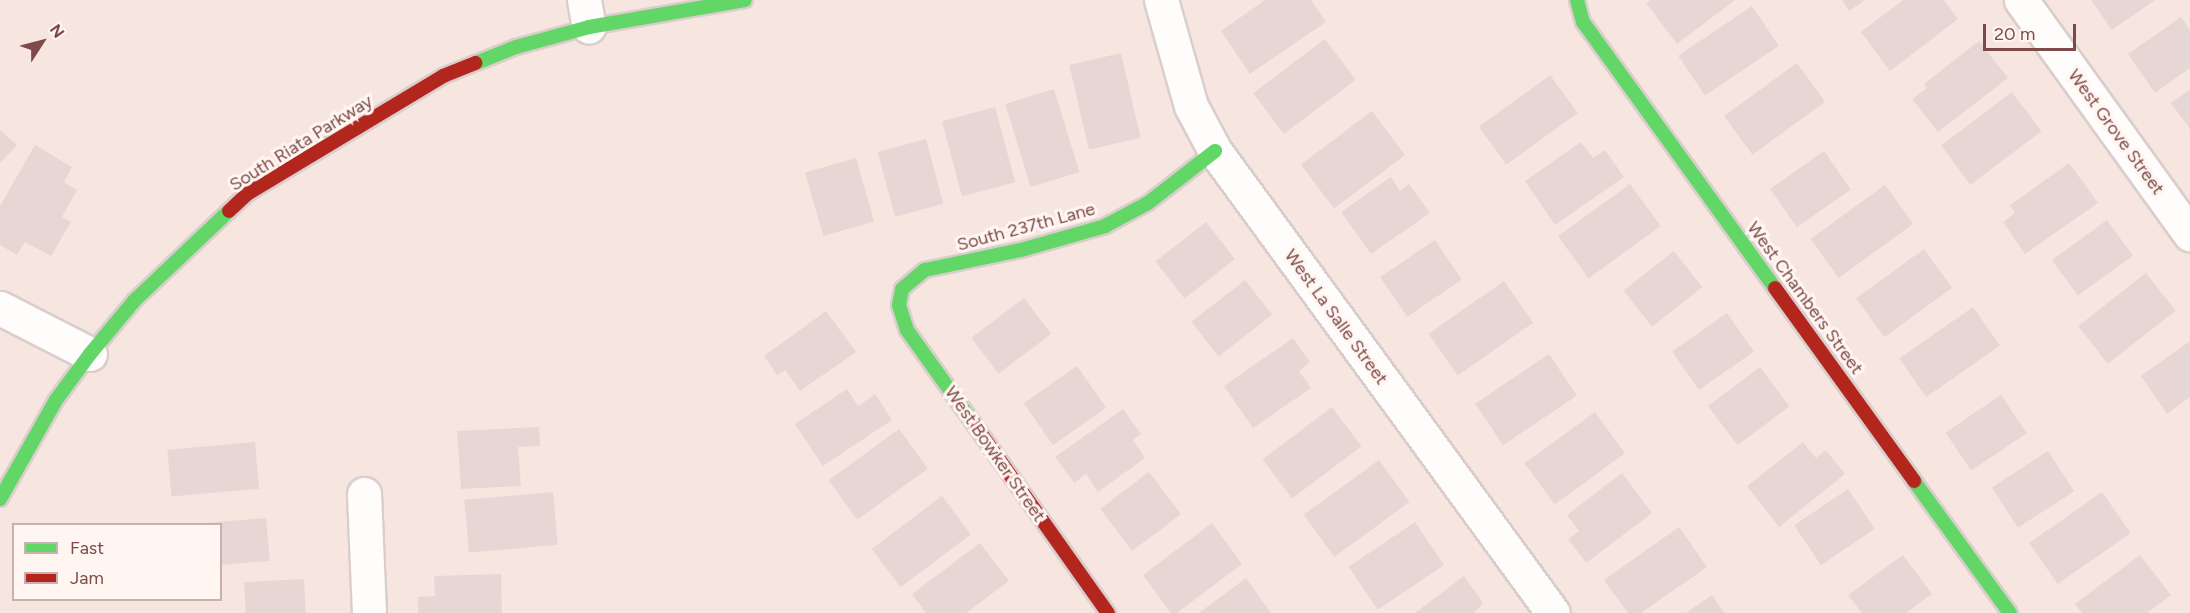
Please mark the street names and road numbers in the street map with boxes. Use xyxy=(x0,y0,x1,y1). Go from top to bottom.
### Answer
street label: West Grove Street xyxy=(2063,65,2169,199)
street label: South Riata Parkway xyxy=(226,90,376,196)
street label: South 237th Lane xyxy=(955,198,1097,256)
street label: West Chambers Street xyxy=(1742,218,1868,378)
street label: West La Salle Street xyxy=(1280,245,1392,389)
street label: West Bowker Street xyxy=(940,382,1050,526)

